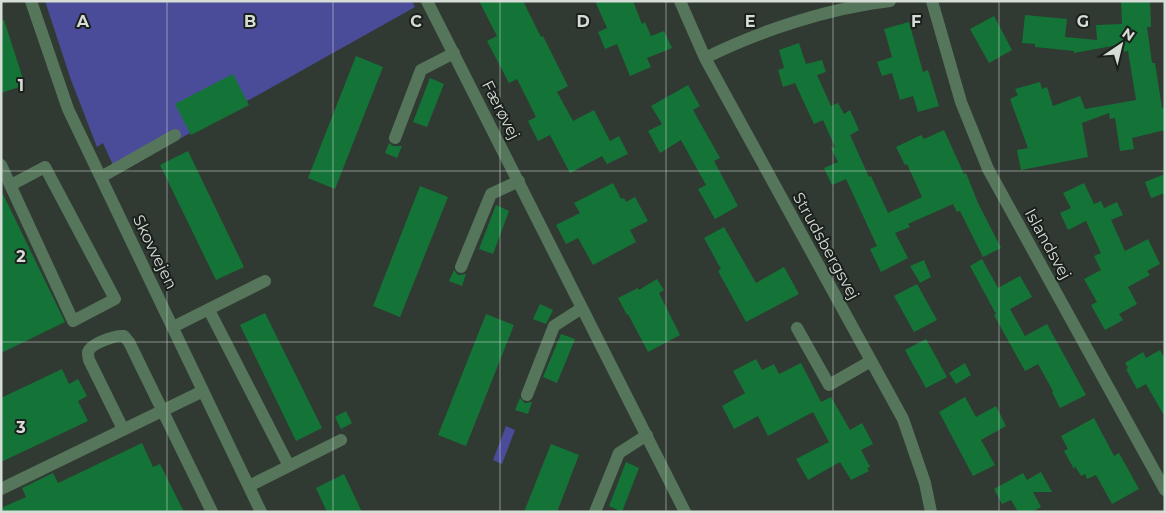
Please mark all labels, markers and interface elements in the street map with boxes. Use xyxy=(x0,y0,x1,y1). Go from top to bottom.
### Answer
text: A xyxy=(76,12,90,31)
text: B xyxy=(244,12,256,31)
text: C xyxy=(410,12,422,31)
text: D xyxy=(576,12,590,31)
text: E xyxy=(745,12,755,31)
text: F xyxy=(911,12,921,31)
text: G xyxy=(1077,12,1089,31)
north arrow xyxy=(1096,20,1146,70)
text: N xyxy=(1119,24,1138,45)
text: 1 xyxy=(18,76,24,95)
street label: Færøvej xyxy=(478,77,524,143)
street label: Strudsbergsvej xyxy=(789,189,863,303)
street label: Islandsvej xyxy=(1021,205,1075,283)
street label: Skovvejen xyxy=(129,212,181,292)
text: 2 xyxy=(16,247,26,266)
text: 3 xyxy=(15,418,26,437)

